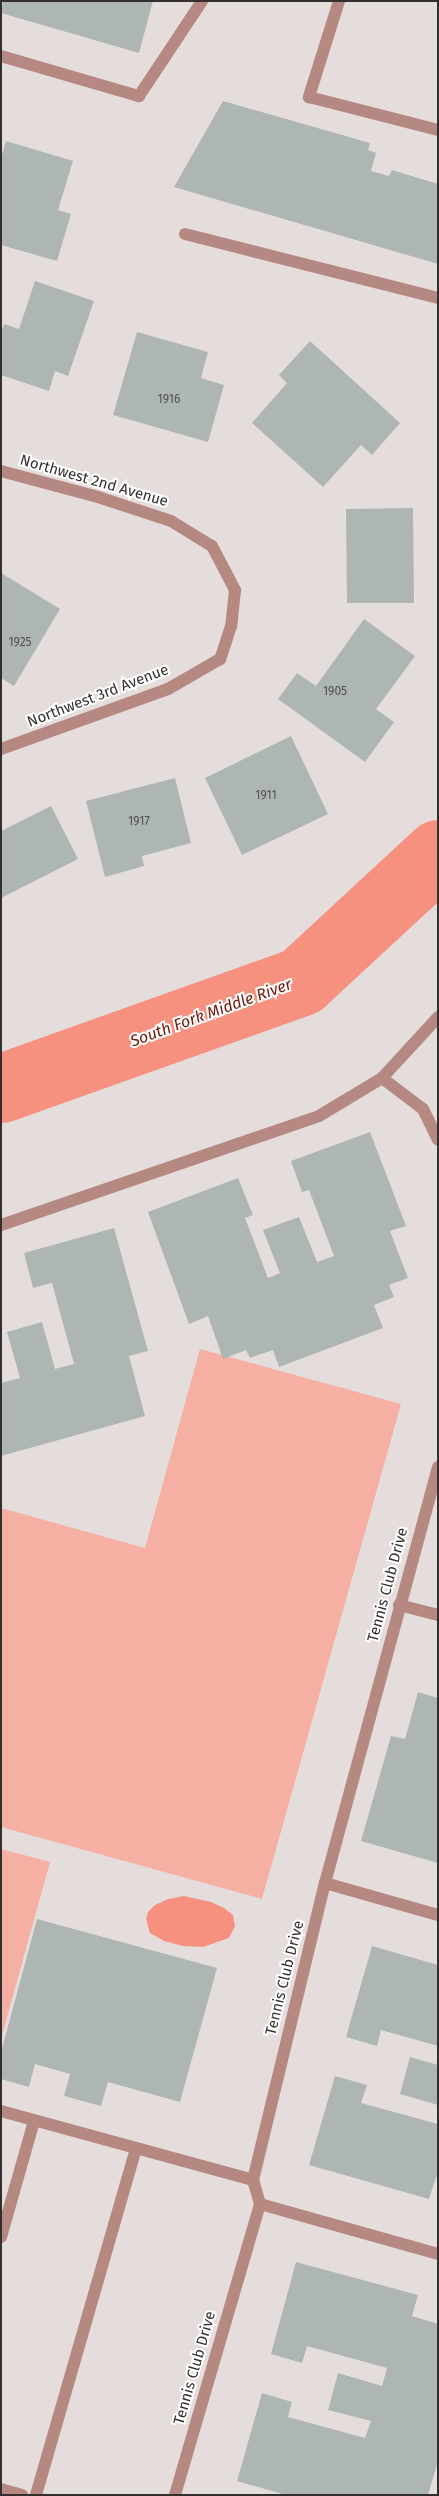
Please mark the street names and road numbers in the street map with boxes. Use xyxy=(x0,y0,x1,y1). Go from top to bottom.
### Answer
street label: Northwest 2nd Avenue xyxy=(18,451,170,511)
street label: Northwest 3rd Avenue xyxy=(25,661,171,731)
street label: Tennis Club Drive xyxy=(364,1526,412,1644)
street label: Tennis Club Drive xyxy=(262,1919,308,2037)
street label: Tennis Club Drive xyxy=(170,2309,220,2427)

